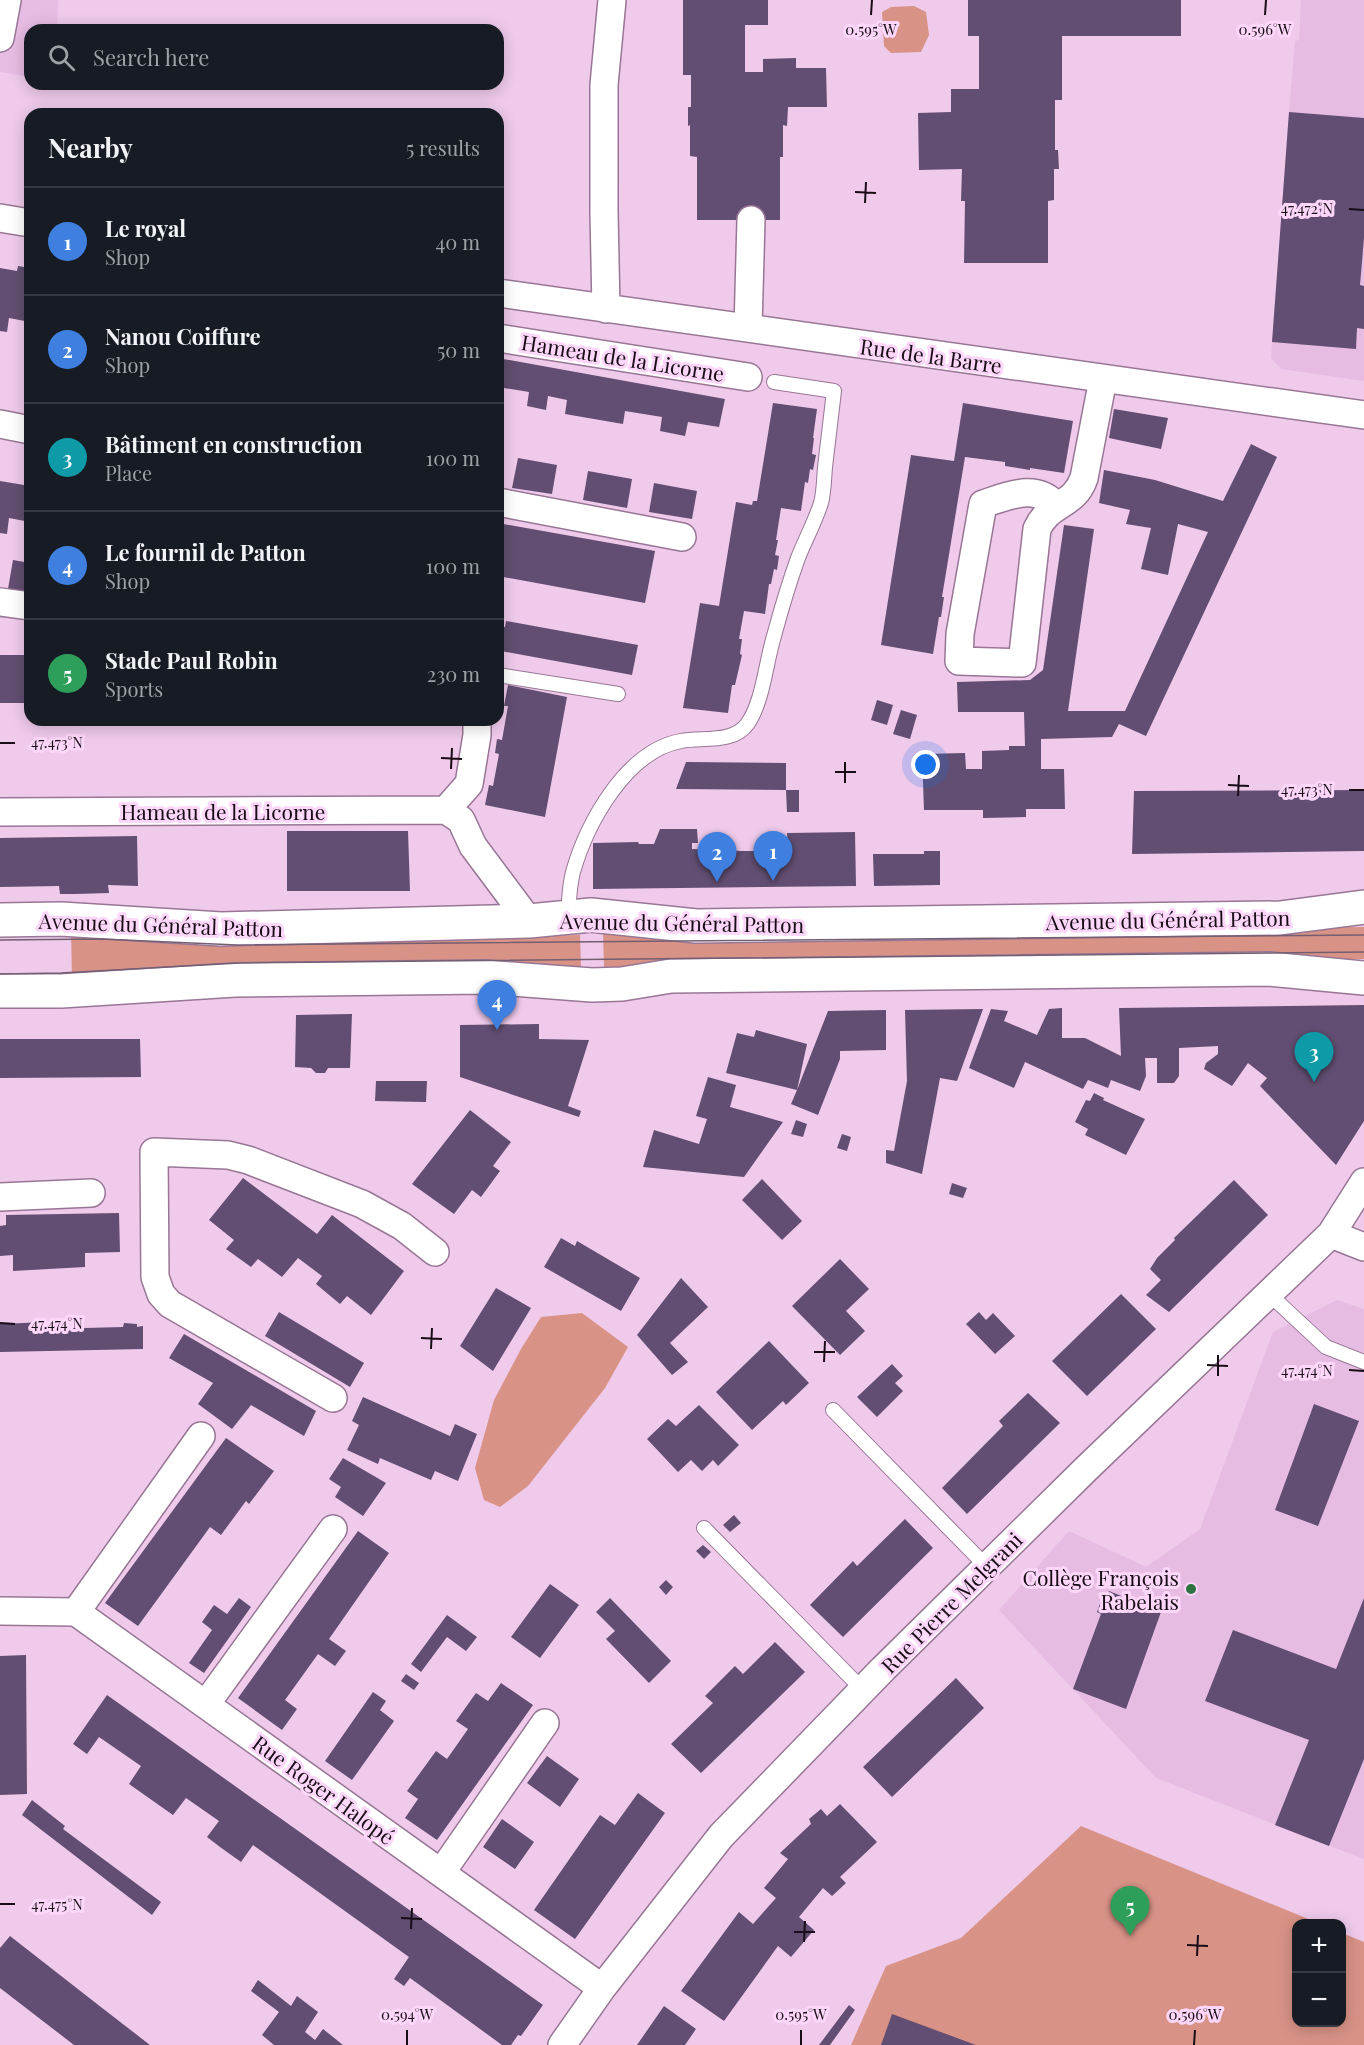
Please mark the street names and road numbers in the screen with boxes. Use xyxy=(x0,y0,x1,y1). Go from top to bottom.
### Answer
street label: Hameau de la Licorne xyxy=(520,327,726,387)
street label: Rue de la Barre xyxy=(858,331,1004,379)
street label: Hameau de la Licorne xyxy=(120,797,326,825)
street label: Avenue du Général Patton xyxy=(1045,903,1291,935)
street label: Avenue du Général Patton xyxy=(37,906,284,942)
street label: Avenue du Général Patton xyxy=(559,906,805,938)
street label: Rue Pierre Melgrani xyxy=(874,1525,1028,1679)
street label: Rue Roger Halopé xyxy=(247,1728,401,1850)

